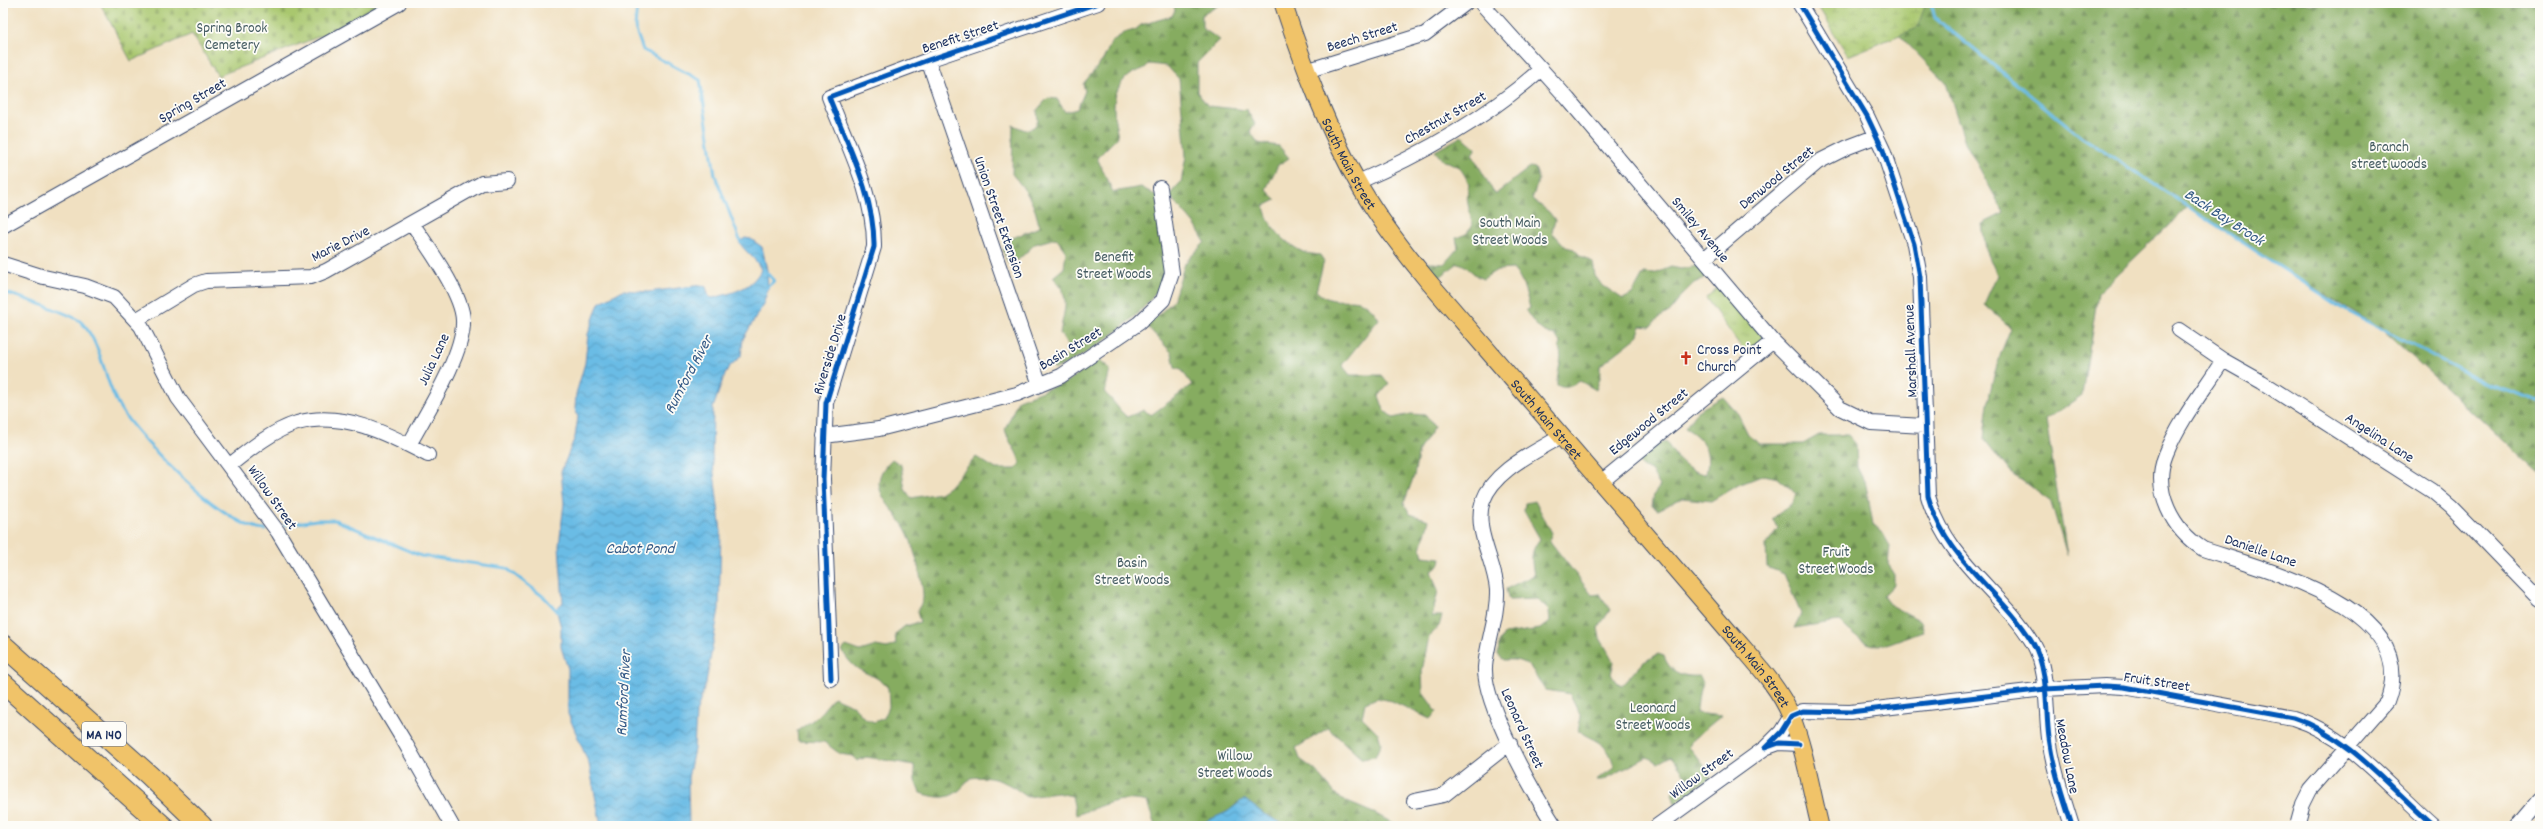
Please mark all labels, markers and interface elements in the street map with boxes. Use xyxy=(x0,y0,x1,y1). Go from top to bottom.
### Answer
street label: Benefit Street xyxy=(919,15,1002,61)
street label: Beech Street xyxy=(1324,17,1401,59)
park label: Spring Brook Cemetery xyxy=(197,18,267,57)
street label: Spring Street xyxy=(155,73,231,130)
street label: Chestnut Street xyxy=(1401,86,1492,151)
street label: South Main Street xyxy=(1314,115,1381,215)
park label: Branch street woods xyxy=(2351,137,2427,176)
street label: Denwood Street xyxy=(1735,141,1820,216)
street label: Union Street Extension xyxy=(967,154,1029,282)
water label: Back Bay Brook xyxy=(2179,184,2269,253)
street label: Smiley Avenue xyxy=(1665,192,1734,268)
park label: South Main Street Woods xyxy=(1472,213,1548,252)
street label: Marie Drive xyxy=(308,220,374,269)
park label: Benefit Street Woods xyxy=(1076,247,1152,286)
street label: Marshall Avenue xyxy=(1899,304,1925,398)
street label: Riverside Drive xyxy=(808,311,854,398)
street label: Basin Street xyxy=(1035,322,1107,377)
street label: Julia Lane xyxy=(413,330,457,390)
water label: Rumford River xyxy=(659,330,720,418)
place label: Cross Point Church xyxy=(1697,340,1762,379)
church icon: Cross Point Church xyxy=(1678,350,1694,366)
street label: South Main Street xyxy=(1504,375,1587,466)
street label: Edgewood Street xyxy=(1605,383,1694,462)
street label: Angelina Lane xyxy=(2340,408,2418,470)
street label: Willow Street xyxy=(241,461,302,535)
street label: Danielle Lane xyxy=(2221,529,2300,575)
water label: Cabot Pond xyxy=(606,538,677,561)
park label: Fruit Street Woods xyxy=(1798,542,1874,581)
park label: Basin Street Woods xyxy=(1094,553,1170,592)
street label: South Main Street xyxy=(1715,621,1795,713)
water label: Rumford River xyxy=(611,648,638,737)
street label: Fruit Street xyxy=(2122,667,2192,699)
street label: Leonard Street xyxy=(1494,685,1549,773)
park label: Leonard Street Woods xyxy=(1615,698,1691,737)
street label: Meadow Lane xyxy=(2048,717,2084,796)
road number: MA 140 xyxy=(82,722,126,746)
street label: Willow Street xyxy=(1665,743,1739,805)
park label: Willow Street Woods xyxy=(1197,746,1273,785)

